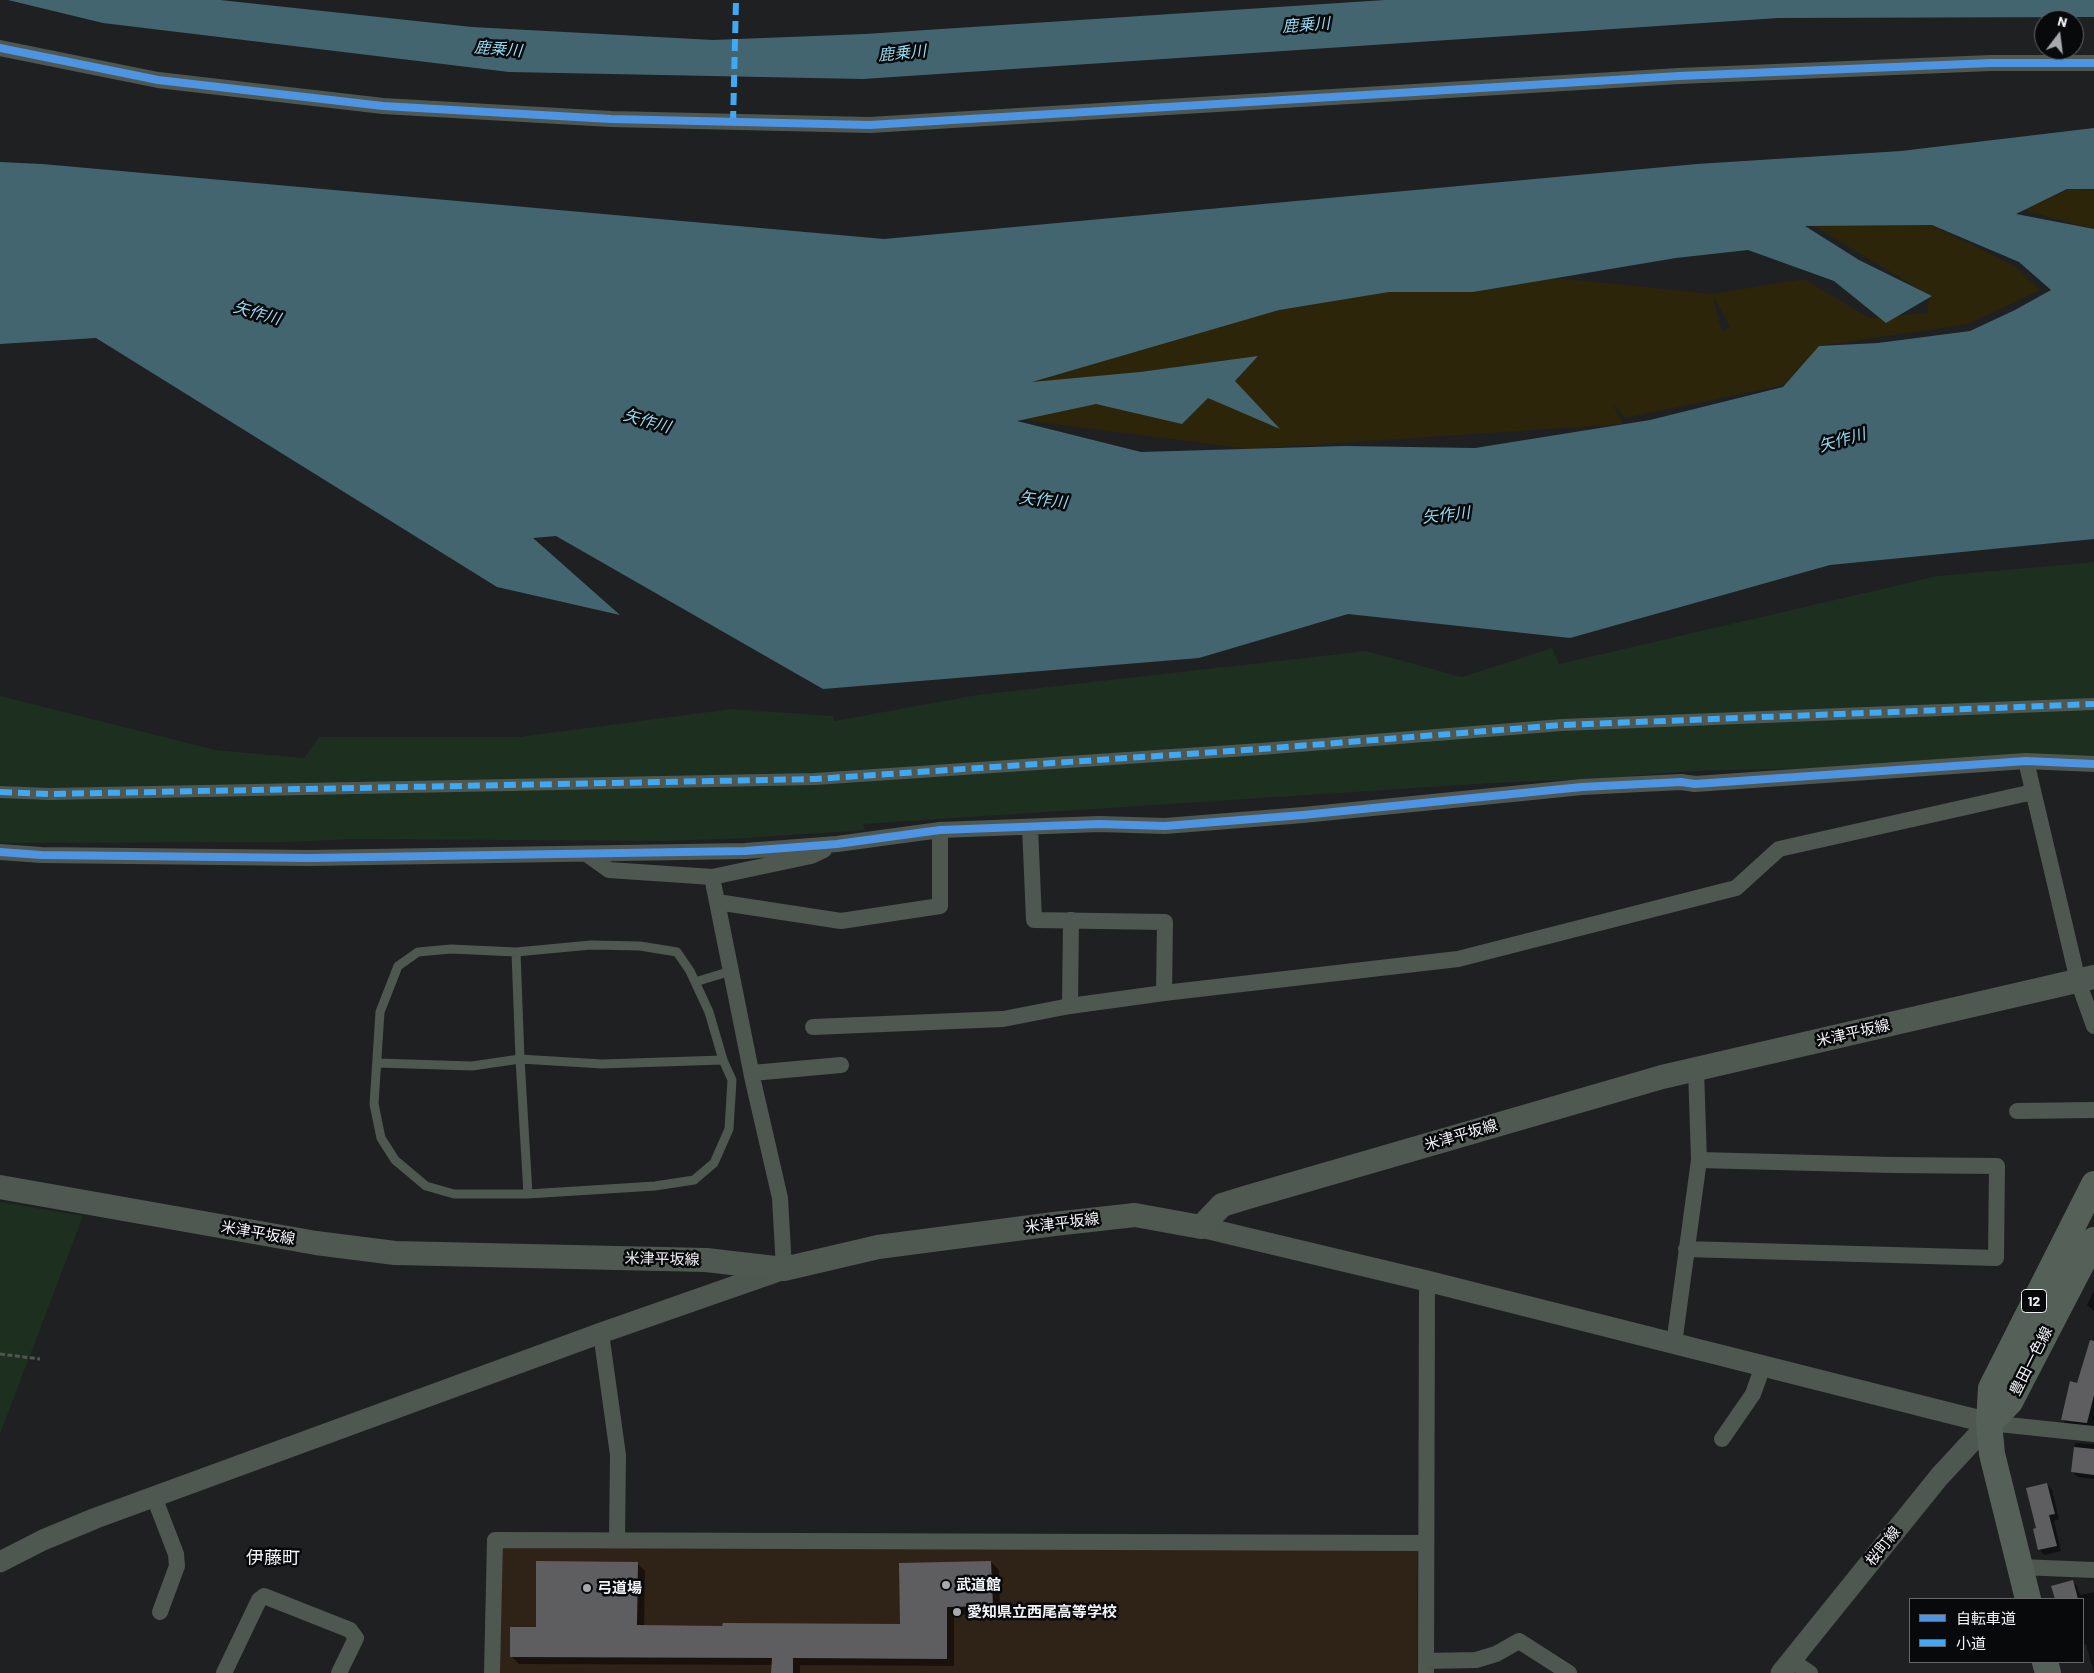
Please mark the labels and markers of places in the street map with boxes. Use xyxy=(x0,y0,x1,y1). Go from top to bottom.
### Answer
place label: 武道館 xyxy=(956,1576,1001,1594)
place label: 弓道場 xyxy=(597,1579,642,1597)
marker: 武道館 xyxy=(940,1579,952,1591)
marker: 弓道場 xyxy=(581,1582,593,1594)
place label: 愛知県立西尾高等学校 xyxy=(967,1603,1117,1621)
marker: 愛知県立西尾高等学校 xyxy=(951,1606,963,1618)

